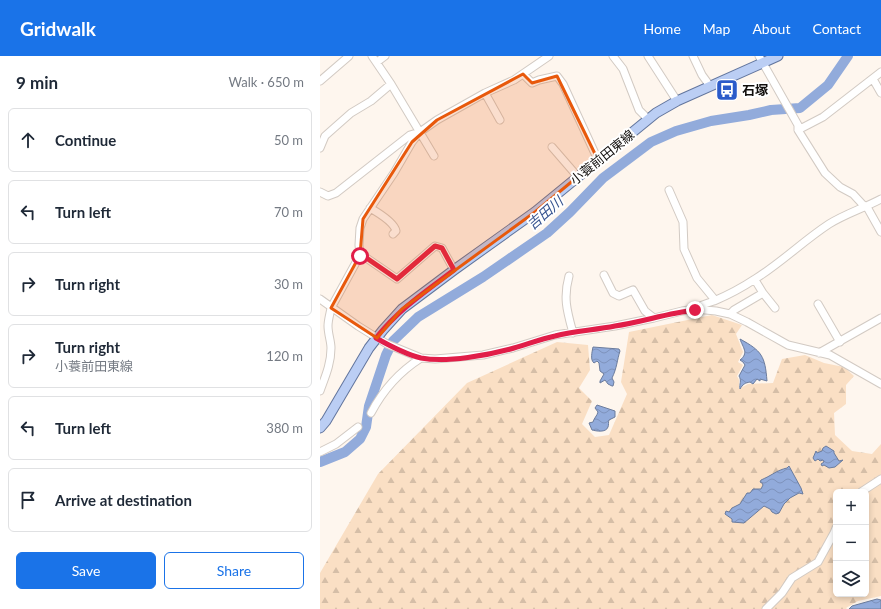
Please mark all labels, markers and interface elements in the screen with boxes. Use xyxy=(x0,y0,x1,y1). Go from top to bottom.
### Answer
text: Gridwalk xyxy=(20,17,96,40)
text: Home xyxy=(643,20,681,37)
text: Map xyxy=(703,20,730,37)
text: About xyxy=(752,20,790,37)
text: Contact xyxy=(812,20,861,37)
text: 9 min xyxy=(16,72,58,93)
text: Walk · 650 m xyxy=(228,74,304,90)
bus stop icon: 石塚 xyxy=(714,77,740,103)
place label: 石塚 xyxy=(742,82,768,98)
street label: 小蓑前田東線 xyxy=(567,126,637,188)
icon: ahead xyxy=(17,129,39,151)
text: Continue xyxy=(55,131,116,149)
text: 50 m xyxy=(274,132,303,148)
water label: 吉田川 xyxy=(523,191,568,233)
icon: left xyxy=(17,201,39,223)
text: Turn left xyxy=(55,203,111,221)
text: 70 m xyxy=(274,204,303,220)
route start xyxy=(351,247,369,265)
icon: right xyxy=(17,273,39,295)
text: Turn right xyxy=(55,275,120,293)
text: 30 m xyxy=(274,276,303,292)
route end xyxy=(686,301,704,319)
text: Turn right xyxy=(55,338,120,356)
icon: right xyxy=(17,345,39,367)
text: 120 m xyxy=(266,348,303,364)
text: 小蓑前田東線 xyxy=(55,358,133,374)
icon: left xyxy=(17,417,39,439)
text: Turn left xyxy=(55,419,111,437)
text: 380 m xyxy=(266,420,303,436)
icon: arrive xyxy=(17,489,39,511)
map controls xyxy=(833,489,869,597)
button: + xyxy=(833,489,869,525)
text: Arrive at destination xyxy=(55,491,192,509)
button: − xyxy=(833,525,869,561)
button: Save xyxy=(16,552,156,589)
button: Share xyxy=(164,552,304,589)
button: layers xyxy=(833,561,869,597)

